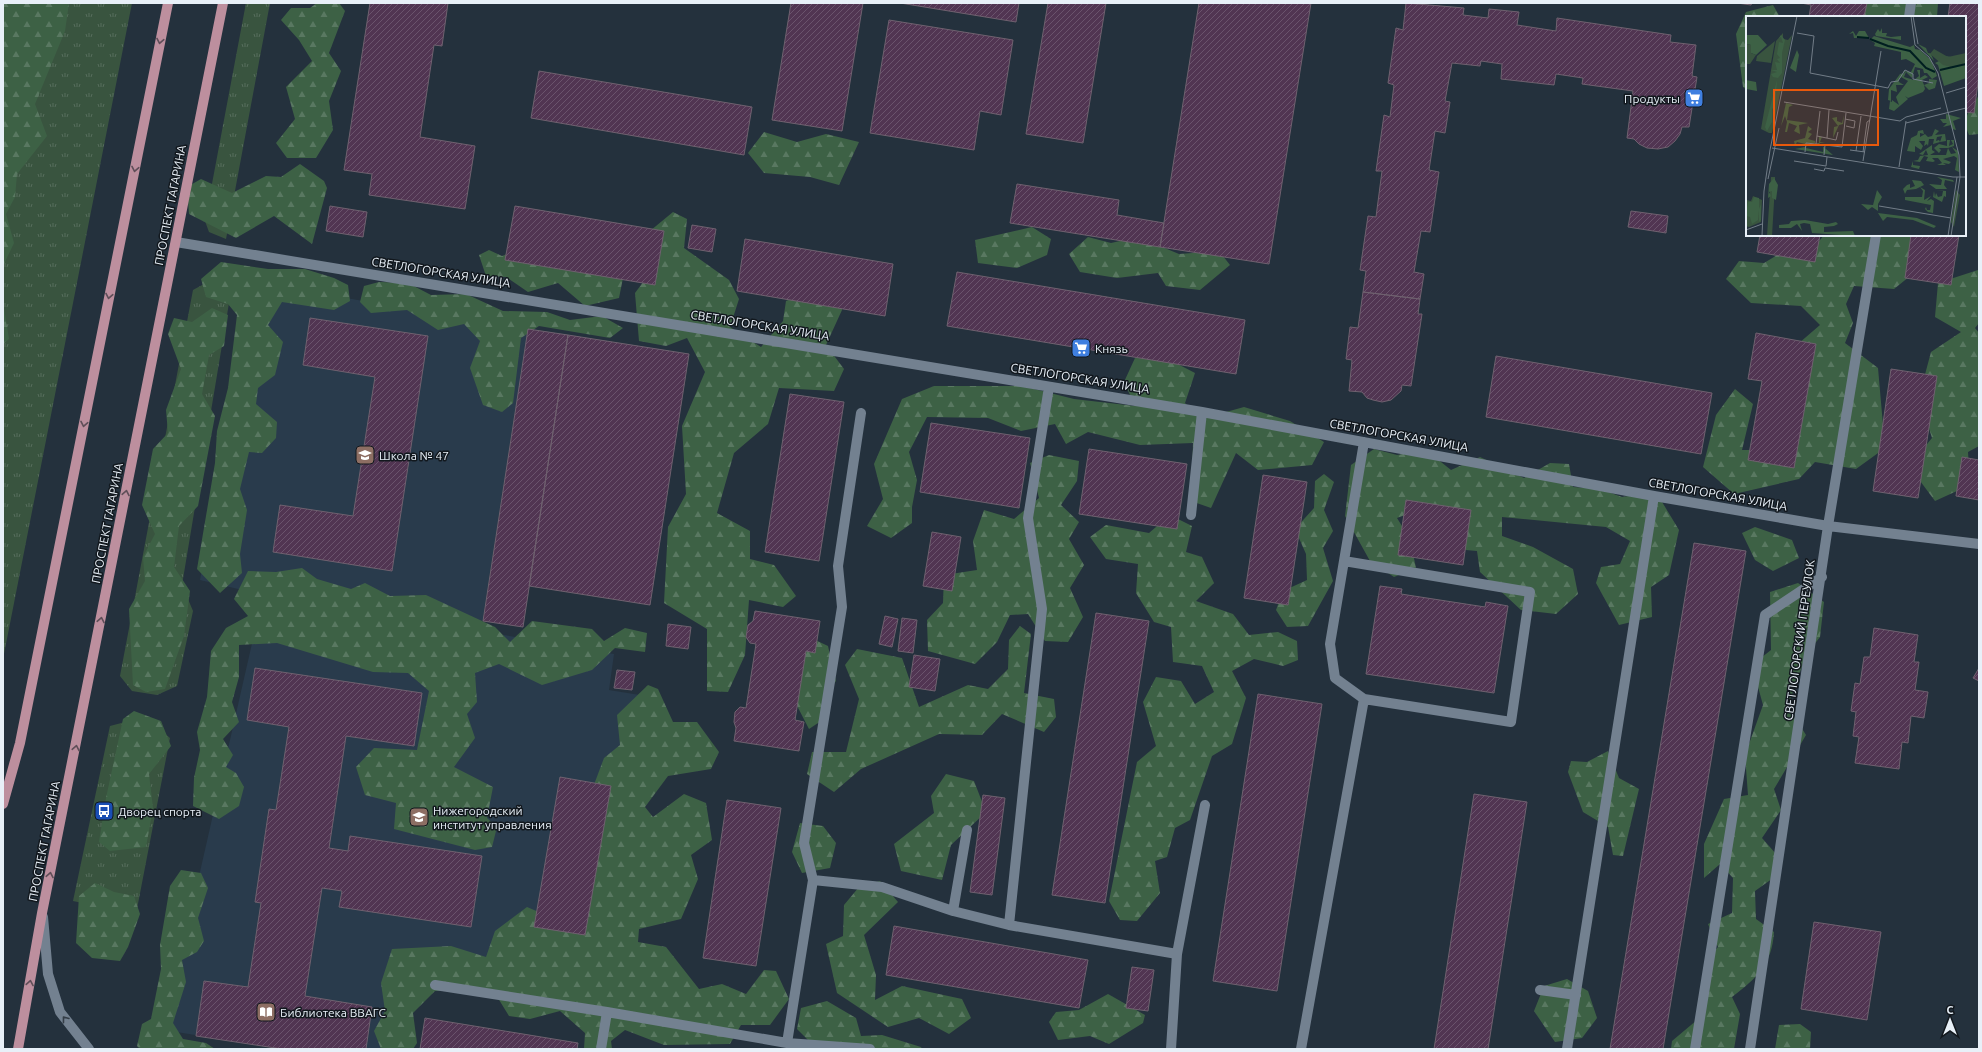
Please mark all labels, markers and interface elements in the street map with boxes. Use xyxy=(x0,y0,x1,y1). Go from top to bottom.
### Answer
inset map xyxy=(1746,16,1966,236)
one-way arrow xyxy=(157,38,165,44)
supermarket icon: Продукты xyxy=(1683,87,1705,109)
place label: Продукты xyxy=(1624,92,1680,105)
street label: ПРОСПЕКТ ГАГАРИНА xyxy=(152,144,188,266)
one-way arrow xyxy=(131,166,139,172)
street label: СВЕТЛОГОРСКАЯ УЛИЦА xyxy=(371,255,512,289)
one-way arrow xyxy=(106,293,114,299)
street label: СВЕТЛОГОРСКАЯ УЛИЦА xyxy=(690,308,831,342)
supermarket icon: Князь xyxy=(1070,337,1092,359)
place label: Князь xyxy=(1095,342,1128,355)
street label: СВЕТЛОГОРСКАЯ УЛИЦА xyxy=(1010,361,1151,395)
street label: СВЕТЛОГОРСКАЯ УЛИЦА xyxy=(1329,416,1469,454)
one-way arrow xyxy=(80,421,88,427)
school or university icon: Школа № 47 xyxy=(354,444,376,466)
place label: Школа № 47 xyxy=(379,449,449,462)
street label: ПРОСПЕКТ ГАГАРИНА xyxy=(89,462,125,584)
street label: СВЕТЛОГОРСКАЯ УЛИЦА xyxy=(1648,475,1788,513)
one-way arrow xyxy=(122,489,130,496)
street label: СВЕТЛОГОРСКИЙ ПЕРЕУЛОК xyxy=(1781,558,1817,721)
one-way arrow xyxy=(97,617,105,623)
one-way arrow xyxy=(71,745,79,751)
street label: ПРОСПЕКТ ГАГАРИНА xyxy=(26,780,62,902)
bus stop icon: Дворец спорта xyxy=(93,800,115,822)
place label: Нижегородский институт управления xyxy=(433,804,552,831)
place label: Дворец спорта xyxy=(118,805,201,818)
school or university icon: Нижегородский институт управления xyxy=(408,806,430,828)
one-way arrow xyxy=(46,872,54,878)
one-way arrow xyxy=(25,980,34,986)
north arrow xyxy=(1930,1000,1970,1040)
library icon: Библиотека ВВАГС xyxy=(255,1001,277,1023)
text: С xyxy=(1946,1004,1954,1016)
place label: Библиотека ВВАГС xyxy=(280,1006,386,1019)
one-way arrow xyxy=(63,1016,70,1023)

